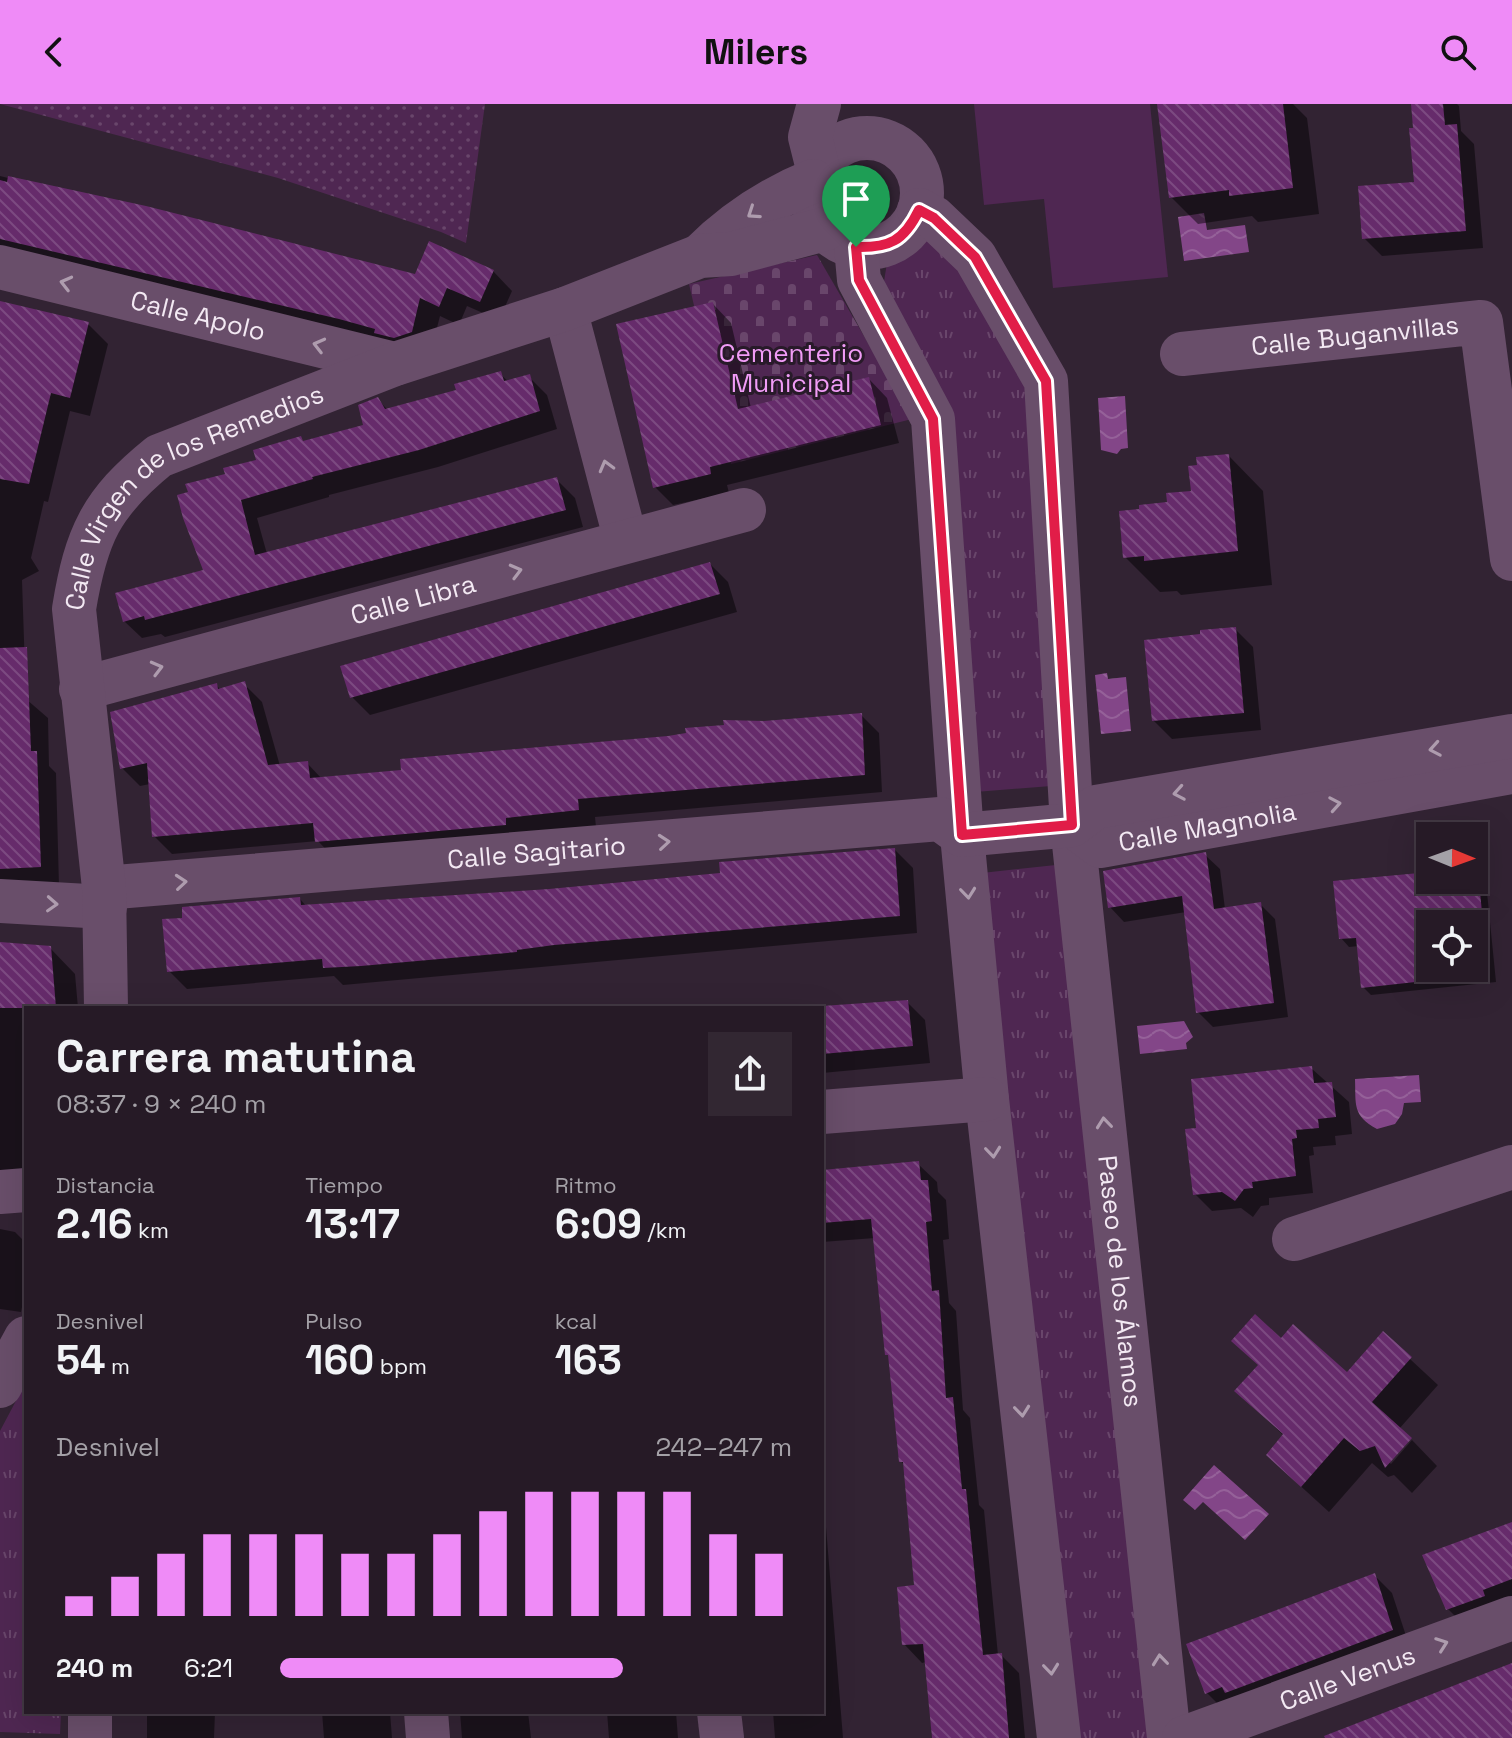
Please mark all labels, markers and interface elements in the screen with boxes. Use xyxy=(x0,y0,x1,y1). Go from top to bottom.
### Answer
text: Milers xyxy=(704,29,808,75)
icon: back xyxy=(32,30,76,74)
icon: search xyxy=(1436,30,1480,74)
pin xyxy=(822,165,890,247)
icon: arrive xyxy=(834,177,878,221)
one-way arrow xyxy=(748,203,762,218)
one-way arrow xyxy=(60,276,74,293)
street label: Calle Apolo xyxy=(127,283,269,349)
street label: Calle Buganvillas xyxy=(1250,307,1460,363)
park label: Cementerio Municipal xyxy=(719,336,863,400)
one-way arrow xyxy=(313,337,326,354)
street label: Calle Virgen de los Remedios xyxy=(57,376,329,613)
one-way arrow xyxy=(599,459,615,473)
one-way arrow xyxy=(508,564,522,580)
street label: Calle Libra xyxy=(347,566,479,632)
one-way arrow xyxy=(149,661,163,678)
one-way arrow xyxy=(1428,740,1442,757)
one-way arrow xyxy=(1172,784,1186,801)
street label: Calle Magnolia xyxy=(1116,794,1299,859)
one-way arrow xyxy=(1328,796,1341,813)
north arrow xyxy=(1416,822,1488,894)
map controls xyxy=(1416,822,1488,982)
street label: Calle Sagitario xyxy=(446,828,627,877)
one-way arrow xyxy=(658,834,671,851)
one-way arrow xyxy=(175,874,188,891)
one-way arrow xyxy=(960,887,977,900)
one-way arrow xyxy=(46,895,59,912)
button: locate xyxy=(1416,910,1488,982)
text: Carrera matutina xyxy=(56,1029,416,1085)
button: share xyxy=(708,1032,792,1116)
text: 08:37 · 9 × 240 m xyxy=(56,1087,266,1121)
one-way arrow xyxy=(1095,1117,1112,1130)
one-way arrow xyxy=(984,1146,1001,1159)
street label: Paseo de los Álamos xyxy=(1090,1153,1151,1409)
text: Distancia xyxy=(56,1171,155,1199)
text: Tiempo xyxy=(305,1171,383,1199)
text: Ritmo xyxy=(555,1171,617,1199)
text: 2.16 xyxy=(56,1199,132,1250)
text: 13:17 xyxy=(305,1199,400,1250)
text: 6:09 xyxy=(555,1199,642,1250)
text: km xyxy=(132,1216,169,1244)
text: /km xyxy=(642,1216,687,1244)
text: Desnivel xyxy=(56,1307,144,1335)
text: Pulso xyxy=(305,1307,363,1335)
text: kcal xyxy=(555,1307,597,1335)
text: 54 xyxy=(56,1335,105,1386)
text: 160 xyxy=(305,1335,374,1386)
text: 163 xyxy=(555,1335,622,1386)
text: m xyxy=(105,1352,130,1380)
text: bpm xyxy=(374,1352,427,1380)
one-way arrow xyxy=(1014,1404,1031,1417)
text: Desnivel xyxy=(56,1430,160,1464)
text: 242–247 m xyxy=(655,1430,792,1464)
one-way arrow xyxy=(1434,1637,1448,1654)
street label: Calle Venus xyxy=(1275,1638,1420,1719)
text: 240 m xyxy=(56,1651,133,1685)
text: 6:21 xyxy=(184,1651,233,1685)
one-way arrow xyxy=(1152,1654,1169,1667)
one-way arrow xyxy=(1043,1663,1060,1676)

